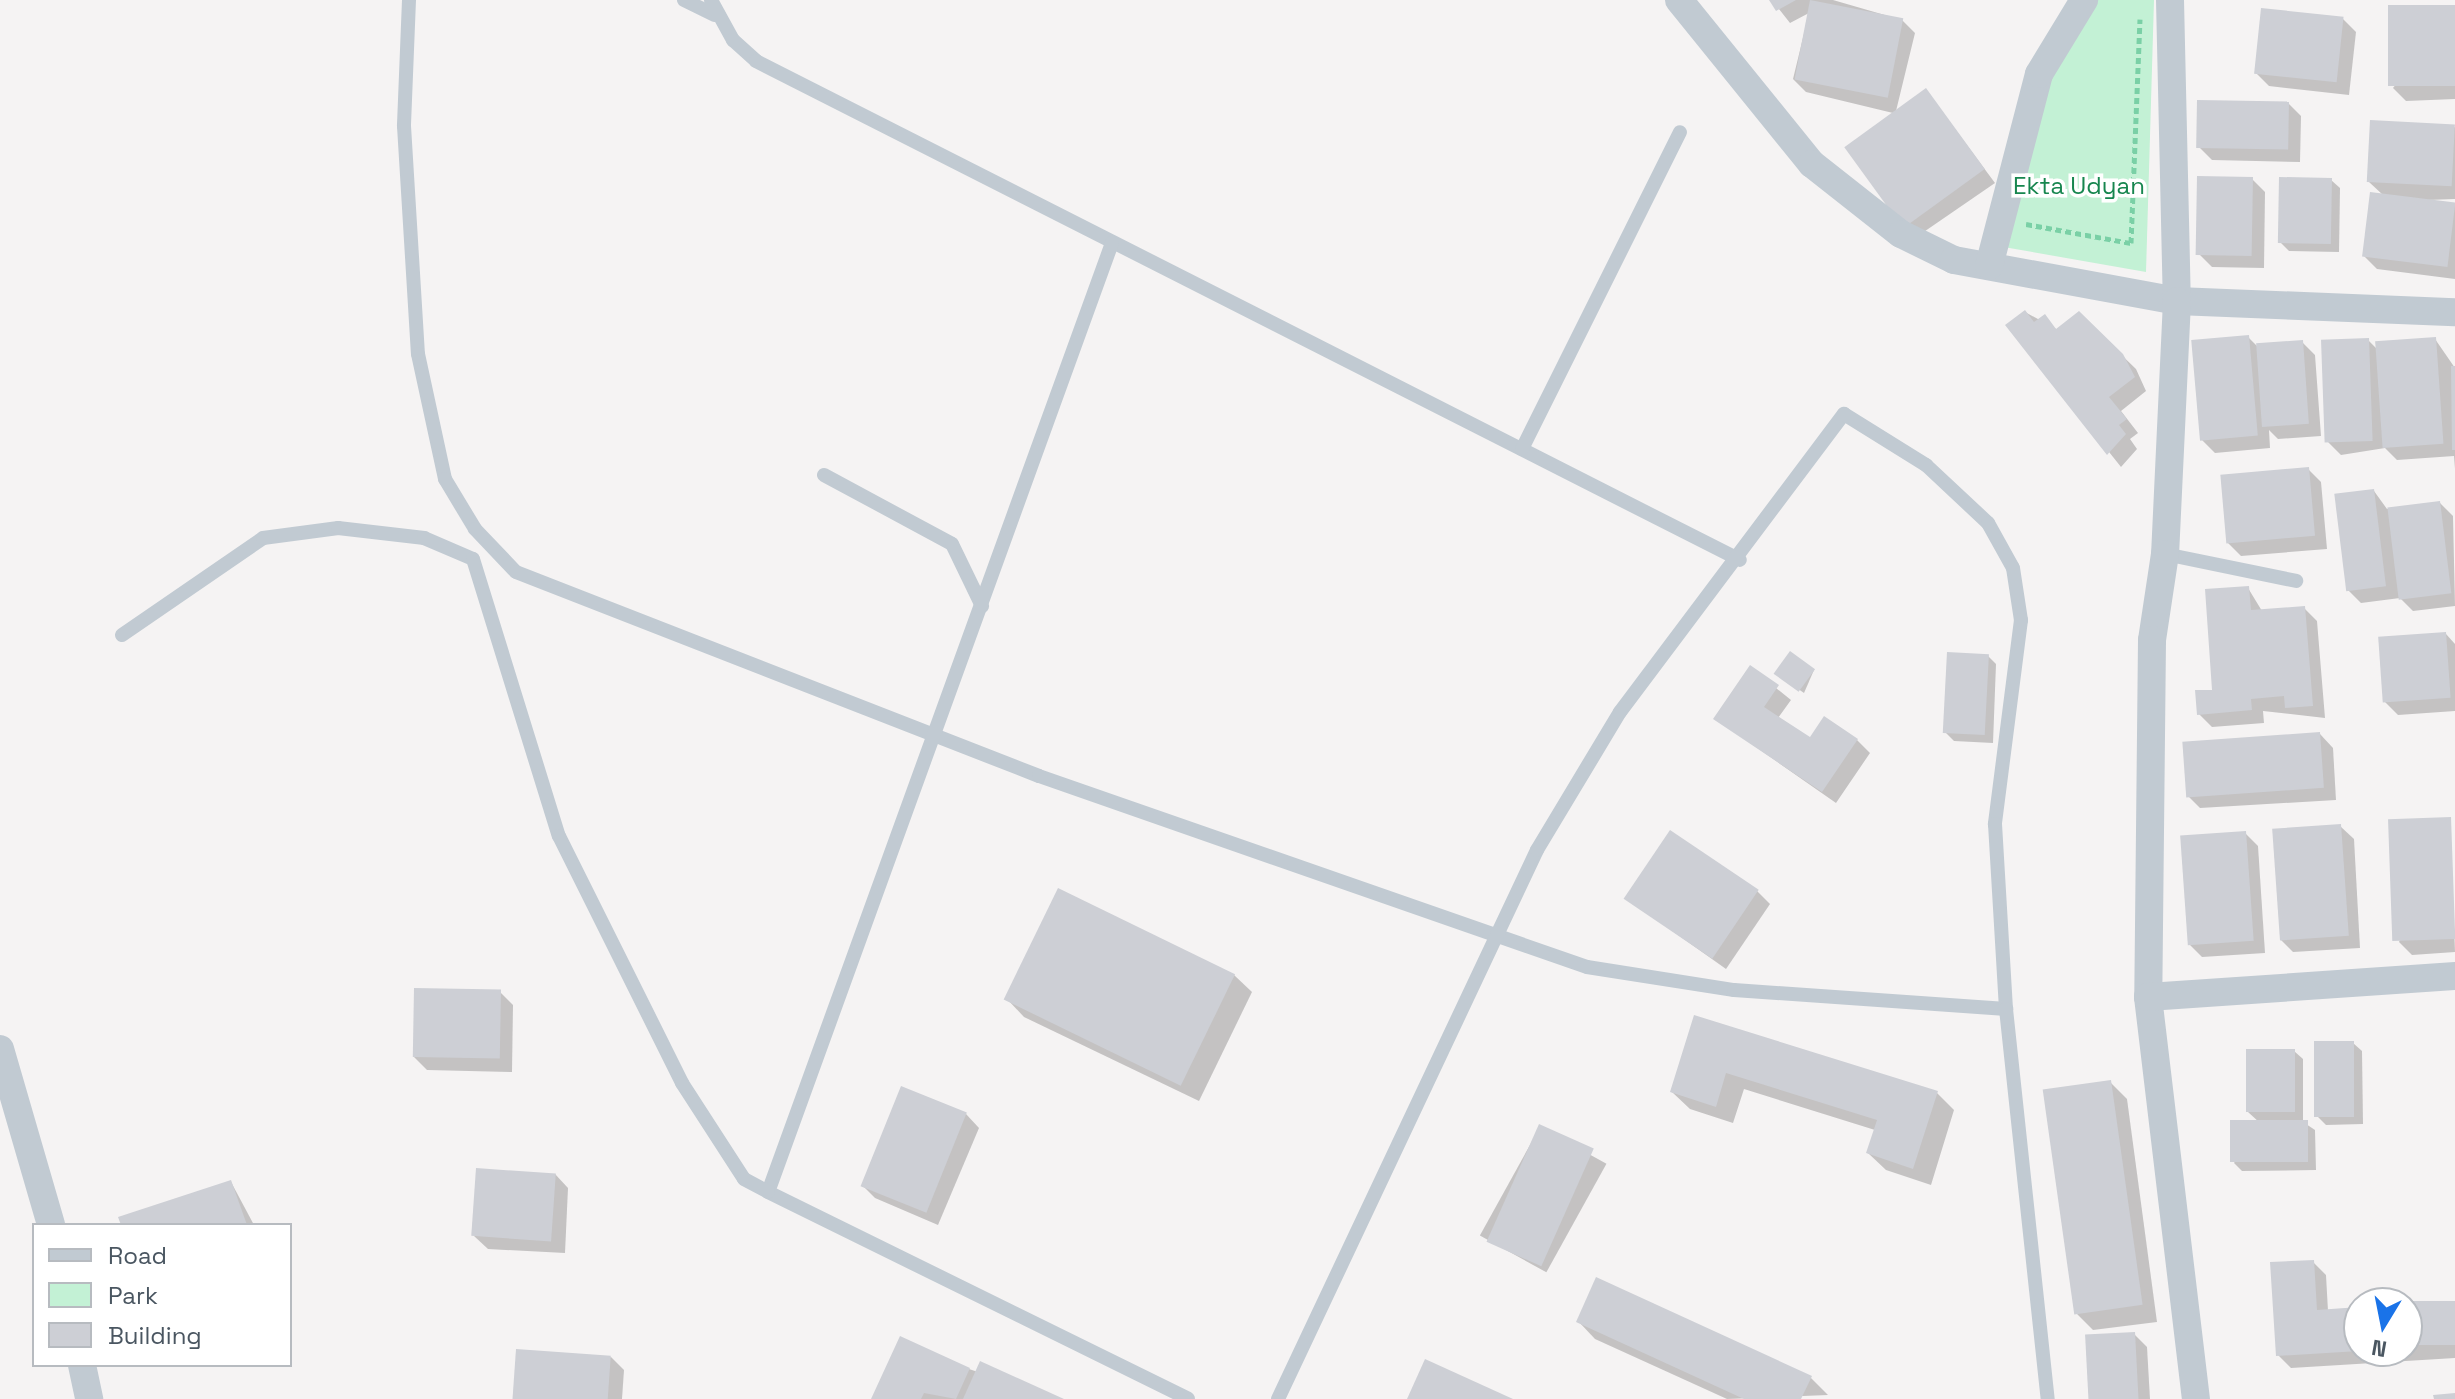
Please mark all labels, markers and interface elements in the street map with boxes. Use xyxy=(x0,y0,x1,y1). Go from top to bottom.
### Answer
park label: Ekta Udyan xyxy=(2013,172,2145,200)
legend xyxy=(32,1223,292,1367)
text: Road xyxy=(108,1240,167,1271)
text: Park xyxy=(108,1280,158,1311)
north arrow xyxy=(2343,1287,2423,1367)
text: Building xyxy=(108,1320,202,1351)
text: N xyxy=(2369,1334,2389,1364)

